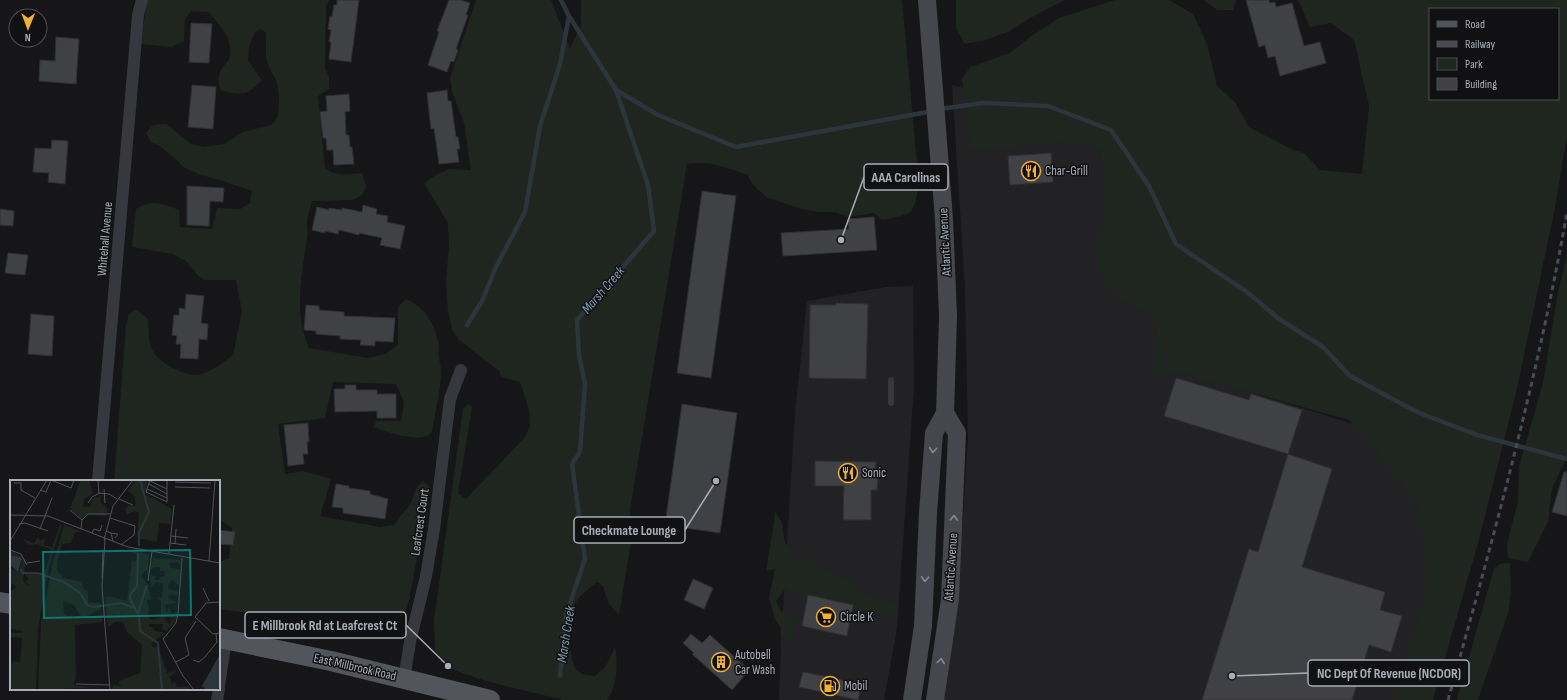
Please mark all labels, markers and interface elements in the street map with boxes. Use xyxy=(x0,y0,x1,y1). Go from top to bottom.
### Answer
north arrow xyxy=(8,8,48,48)
legend xyxy=(1429,8,1559,100)
text: Road xyxy=(1465,17,1485,32)
text: N xyxy=(25,31,31,44)
text: Railway xyxy=(1465,37,1496,52)
text: Park xyxy=(1465,57,1483,72)
text: Building xyxy=(1465,77,1497,92)
restaurant icon: Char-Grill xyxy=(1020,160,1042,182)
place label: Char-Grill xyxy=(1045,163,1088,179)
callout: AAA Carolinas xyxy=(864,164,948,190)
text: AAA Carolinas xyxy=(871,169,940,186)
street label: Whitehall Avenue xyxy=(94,201,116,277)
street label: Atlantic Avenue xyxy=(935,208,955,277)
water label: Marsh Creek xyxy=(578,262,629,317)
one-way arrow xyxy=(928,447,937,453)
restaurant icon: Sonic xyxy=(837,462,859,484)
place label: Sonic xyxy=(862,465,886,481)
inset map xyxy=(10,480,220,690)
street label: Leafcrest Court xyxy=(407,487,433,557)
one-way arrow xyxy=(950,515,958,521)
callout: Checkmate Lounge xyxy=(574,517,685,543)
text: Checkmate Lounge xyxy=(582,522,676,539)
street label: Atlantic Avenue xyxy=(941,532,961,603)
one-way arrow xyxy=(921,576,929,582)
water label: Marsh Creek xyxy=(553,604,579,664)
supermarket icon: Circle K xyxy=(815,606,837,628)
place label: Circle K xyxy=(840,609,873,625)
callout: E Millbrook Rd at Leafcrest Ct xyxy=(245,612,406,638)
text: E Millbrook Rd at Leafcrest Ct xyxy=(253,617,398,634)
place label: Autobell Car Wash xyxy=(734,647,775,678)
street label: East Millbrook Road xyxy=(312,650,398,684)
building icon: Autobell Car Wash xyxy=(710,651,732,673)
one-way arrow xyxy=(936,658,945,665)
callout: NC Dept Of Revenue (NCDOR) xyxy=(1308,660,1469,686)
text: NC Dept Of Revenue (NCDOR) xyxy=(1317,665,1461,682)
fuel station icon: Mobil xyxy=(819,675,841,697)
place label: Mobil xyxy=(844,678,867,694)

